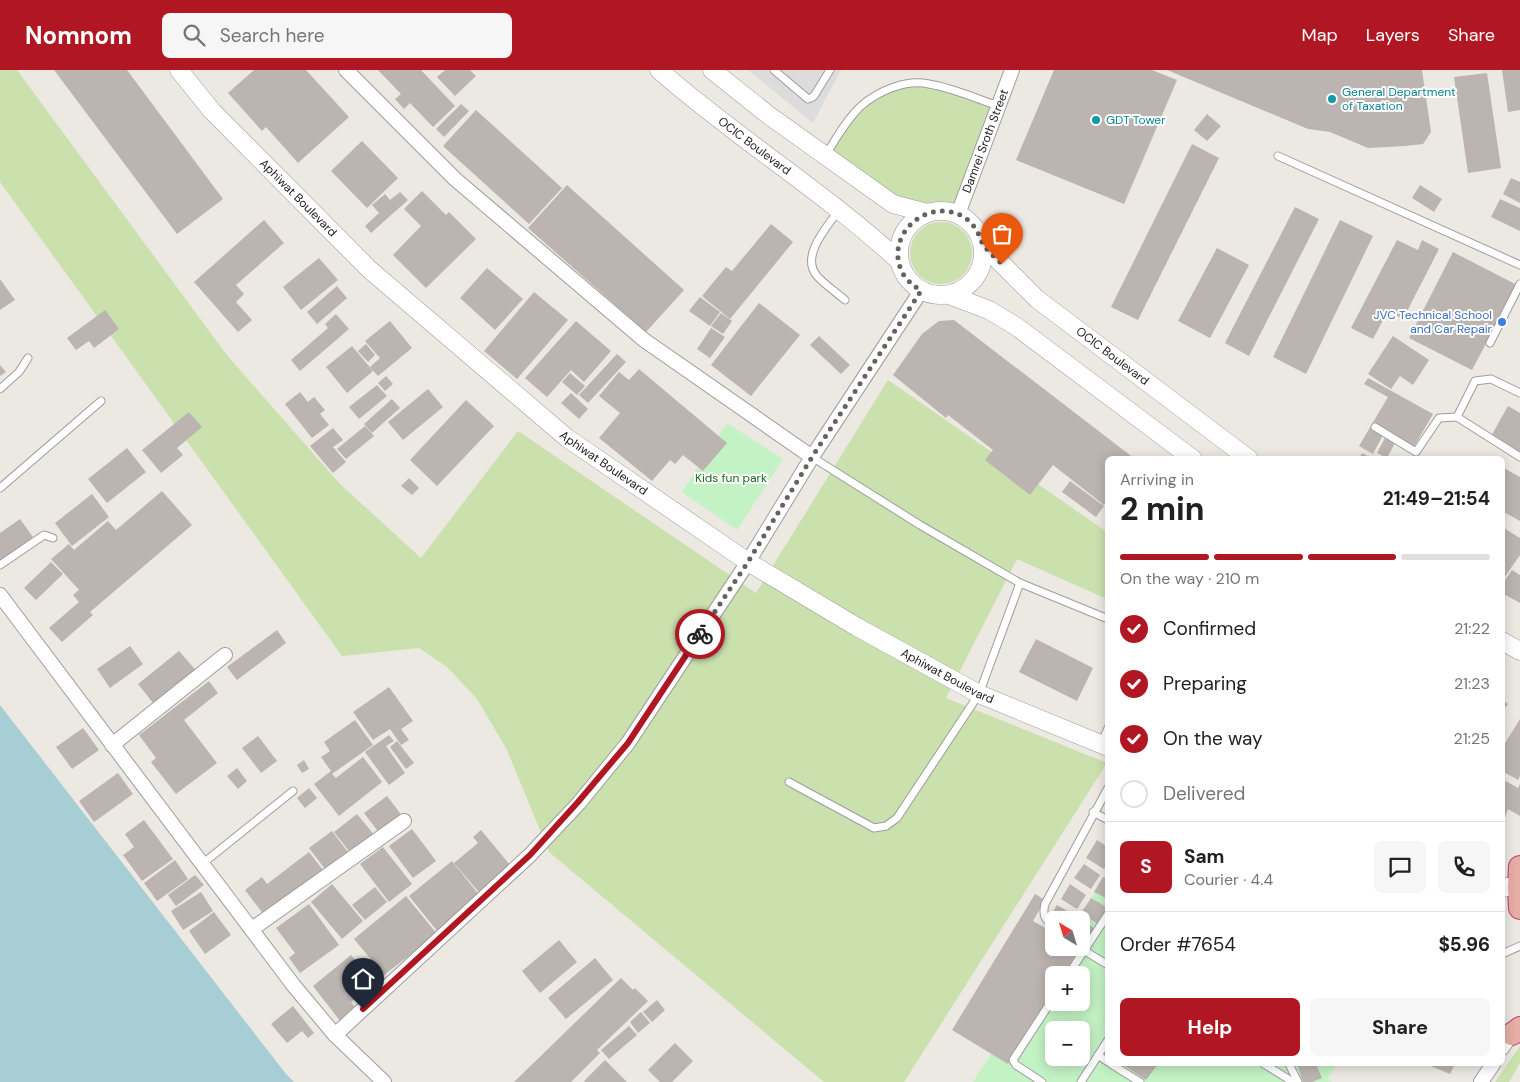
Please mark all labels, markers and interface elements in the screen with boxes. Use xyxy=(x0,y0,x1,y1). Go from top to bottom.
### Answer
search box xyxy=(162,13,512,58)
text: Nomnom xyxy=(25,20,132,51)
icon: search xyxy=(180,21,208,49)
text: Search here xyxy=(220,23,325,48)
text: Map xyxy=(1302,23,1338,47)
text: Layers xyxy=(1366,23,1420,47)
text: Share xyxy=(1448,23,1495,47)
place label: General Department of Taxation xyxy=(1342,84,1456,114)
street label: Damrei Sroth Street xyxy=(959,87,1012,195)
marker: General Department of Taxation xyxy=(1326,93,1338,105)
place label: GDT Tower xyxy=(1106,112,1166,128)
street label: OCIC Boulevard xyxy=(715,113,794,179)
marker: GDT Tower xyxy=(1090,114,1102,126)
street label: Aphiwat Boulevard xyxy=(256,155,340,240)
pin xyxy=(981,213,1023,264)
icon: bag xyxy=(988,220,1016,248)
place label: JVC Technical School and Car Repair xyxy=(1374,307,1493,337)
marker: JVC Technical School and Car Repair xyxy=(1496,316,1508,328)
street label: OCIC Boulevard xyxy=(1073,323,1152,389)
street label: Aphiwat Boulevard xyxy=(556,427,651,499)
text: Arriving in xyxy=(1120,469,1194,490)
park label: Kids fun park xyxy=(695,470,767,486)
text: 21:49–21:54 xyxy=(1383,486,1490,511)
text: 2 min xyxy=(1120,488,1205,530)
text: On the way · 210 m xyxy=(1120,568,1259,589)
courier xyxy=(675,609,725,659)
icon: check xyxy=(1120,615,1148,643)
text: Confirmed xyxy=(1163,616,1256,641)
text: 21:22 xyxy=(1454,618,1490,639)
icon: bike xyxy=(686,620,714,648)
street label: Aphiwat Boulevard xyxy=(898,645,996,707)
icon: check xyxy=(1120,670,1148,698)
text: Preparing xyxy=(1163,671,1247,696)
text: 21:23 xyxy=(1454,673,1490,694)
icon: check xyxy=(1120,725,1148,753)
text: On the way xyxy=(1163,726,1263,751)
text: 21:25 xyxy=(1454,728,1490,749)
text: Delivered xyxy=(1163,781,1245,806)
button: chat xyxy=(1374,841,1426,893)
button: phone xyxy=(1438,841,1490,893)
text: Sam xyxy=(1184,844,1225,869)
text: S xyxy=(1140,854,1152,879)
text: Courier · 4.4 xyxy=(1184,869,1273,890)
north arrow xyxy=(1045,911,1090,956)
map controls xyxy=(1045,911,1090,1066)
text: Order #7654 xyxy=(1120,932,1236,957)
text: $5.96 xyxy=(1438,932,1490,957)
pin xyxy=(342,958,384,1009)
icon: home xyxy=(349,965,377,993)
button: + xyxy=(1045,966,1090,1011)
button: Help xyxy=(1120,998,1300,1056)
button: Share xyxy=(1310,998,1490,1056)
button: − xyxy=(1045,1021,1090,1066)

